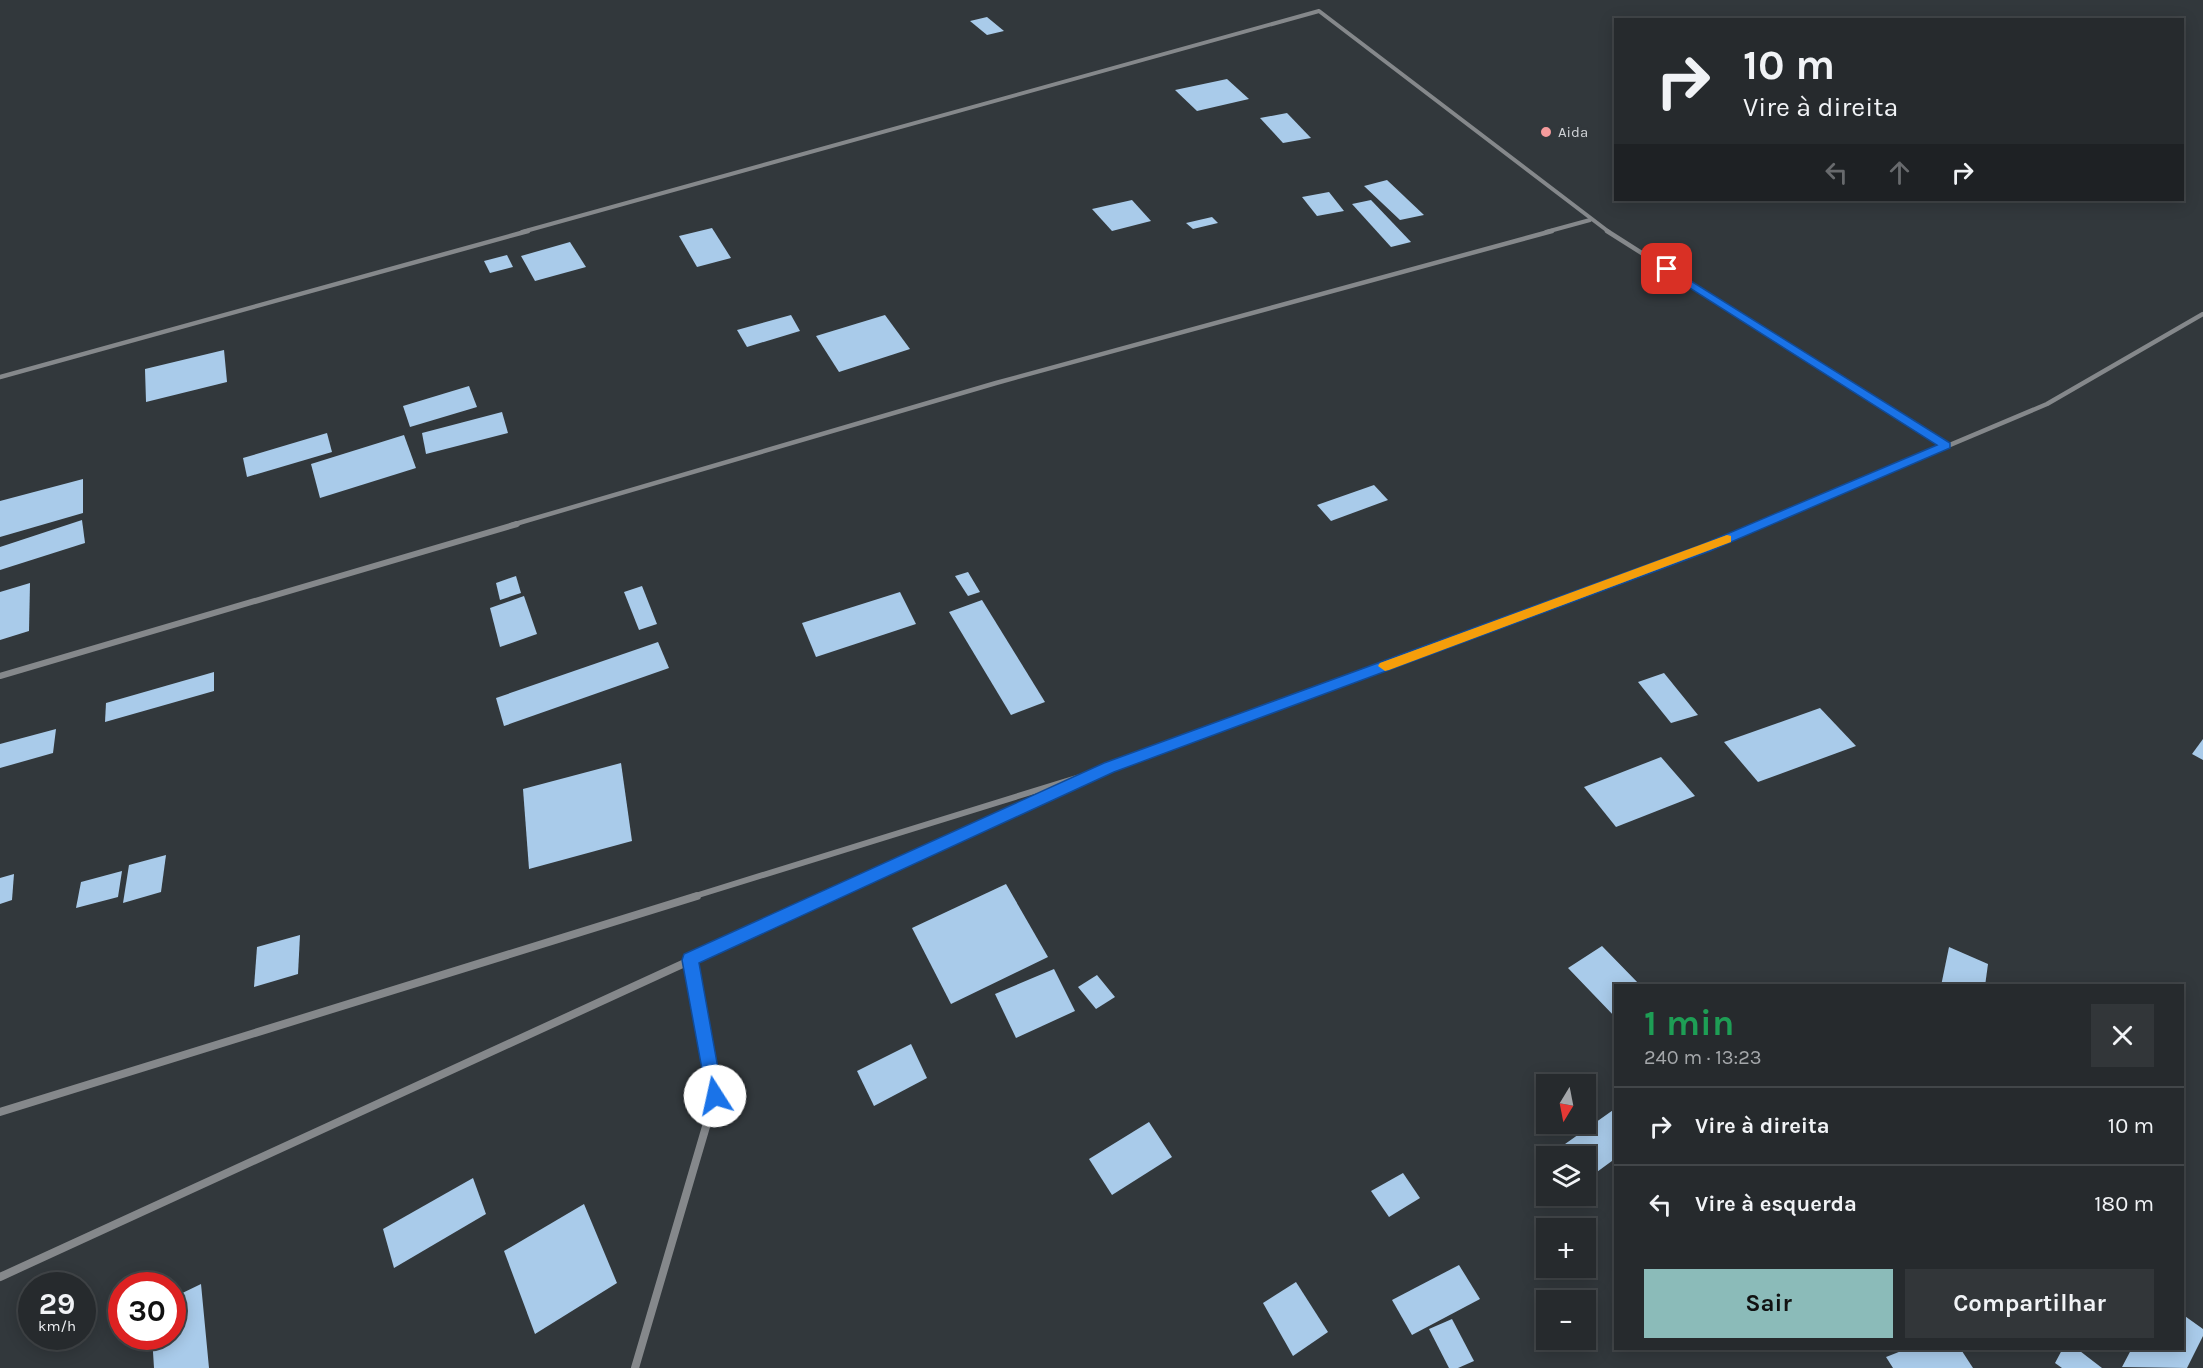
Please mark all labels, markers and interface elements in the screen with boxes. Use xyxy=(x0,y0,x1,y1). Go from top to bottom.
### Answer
text: 10 m xyxy=(1743,40,1835,90)
icon: right xyxy=(1644,42,1722,120)
text: Vire à direita xyxy=(1743,91,1898,123)
place label: Aida xyxy=(1558,123,1588,141)
marker: Aida xyxy=(1539,125,1553,139)
icon: left xyxy=(1820,156,1853,189)
icon: ahead xyxy=(1883,156,1916,189)
icon: right xyxy=(1946,156,1979,189)
pin xyxy=(1641,243,1692,294)
icon: arrive xyxy=(1650,252,1683,285)
text: 1 min xyxy=(1644,1002,1734,1044)
button: close xyxy=(2091,1004,2154,1067)
text: 240 m · 13:23 xyxy=(1644,1046,1762,1069)
position arrow xyxy=(683,1064,747,1128)
north arrow xyxy=(1536,1074,1596,1134)
map controls xyxy=(1536,1074,1596,1350)
icon: right xyxy=(1644,1110,1677,1143)
text: Vire à direita xyxy=(1695,1113,1830,1139)
text: 10 m xyxy=(2108,1113,2154,1139)
button: layers xyxy=(1536,1146,1596,1206)
icon: left xyxy=(1644,1188,1677,1221)
text: Vire à esquerda xyxy=(1695,1191,1857,1217)
text: 180 m xyxy=(2094,1191,2154,1217)
button: + xyxy=(1536,1218,1596,1278)
button: Sair xyxy=(1644,1269,1893,1338)
button: Compartilhar xyxy=(1905,1269,2154,1338)
speed limit sign: 30 xyxy=(108,1272,186,1350)
text: 29 xyxy=(39,1286,75,1322)
button: − xyxy=(1536,1290,1596,1350)
text: km/h xyxy=(38,1317,76,1335)

